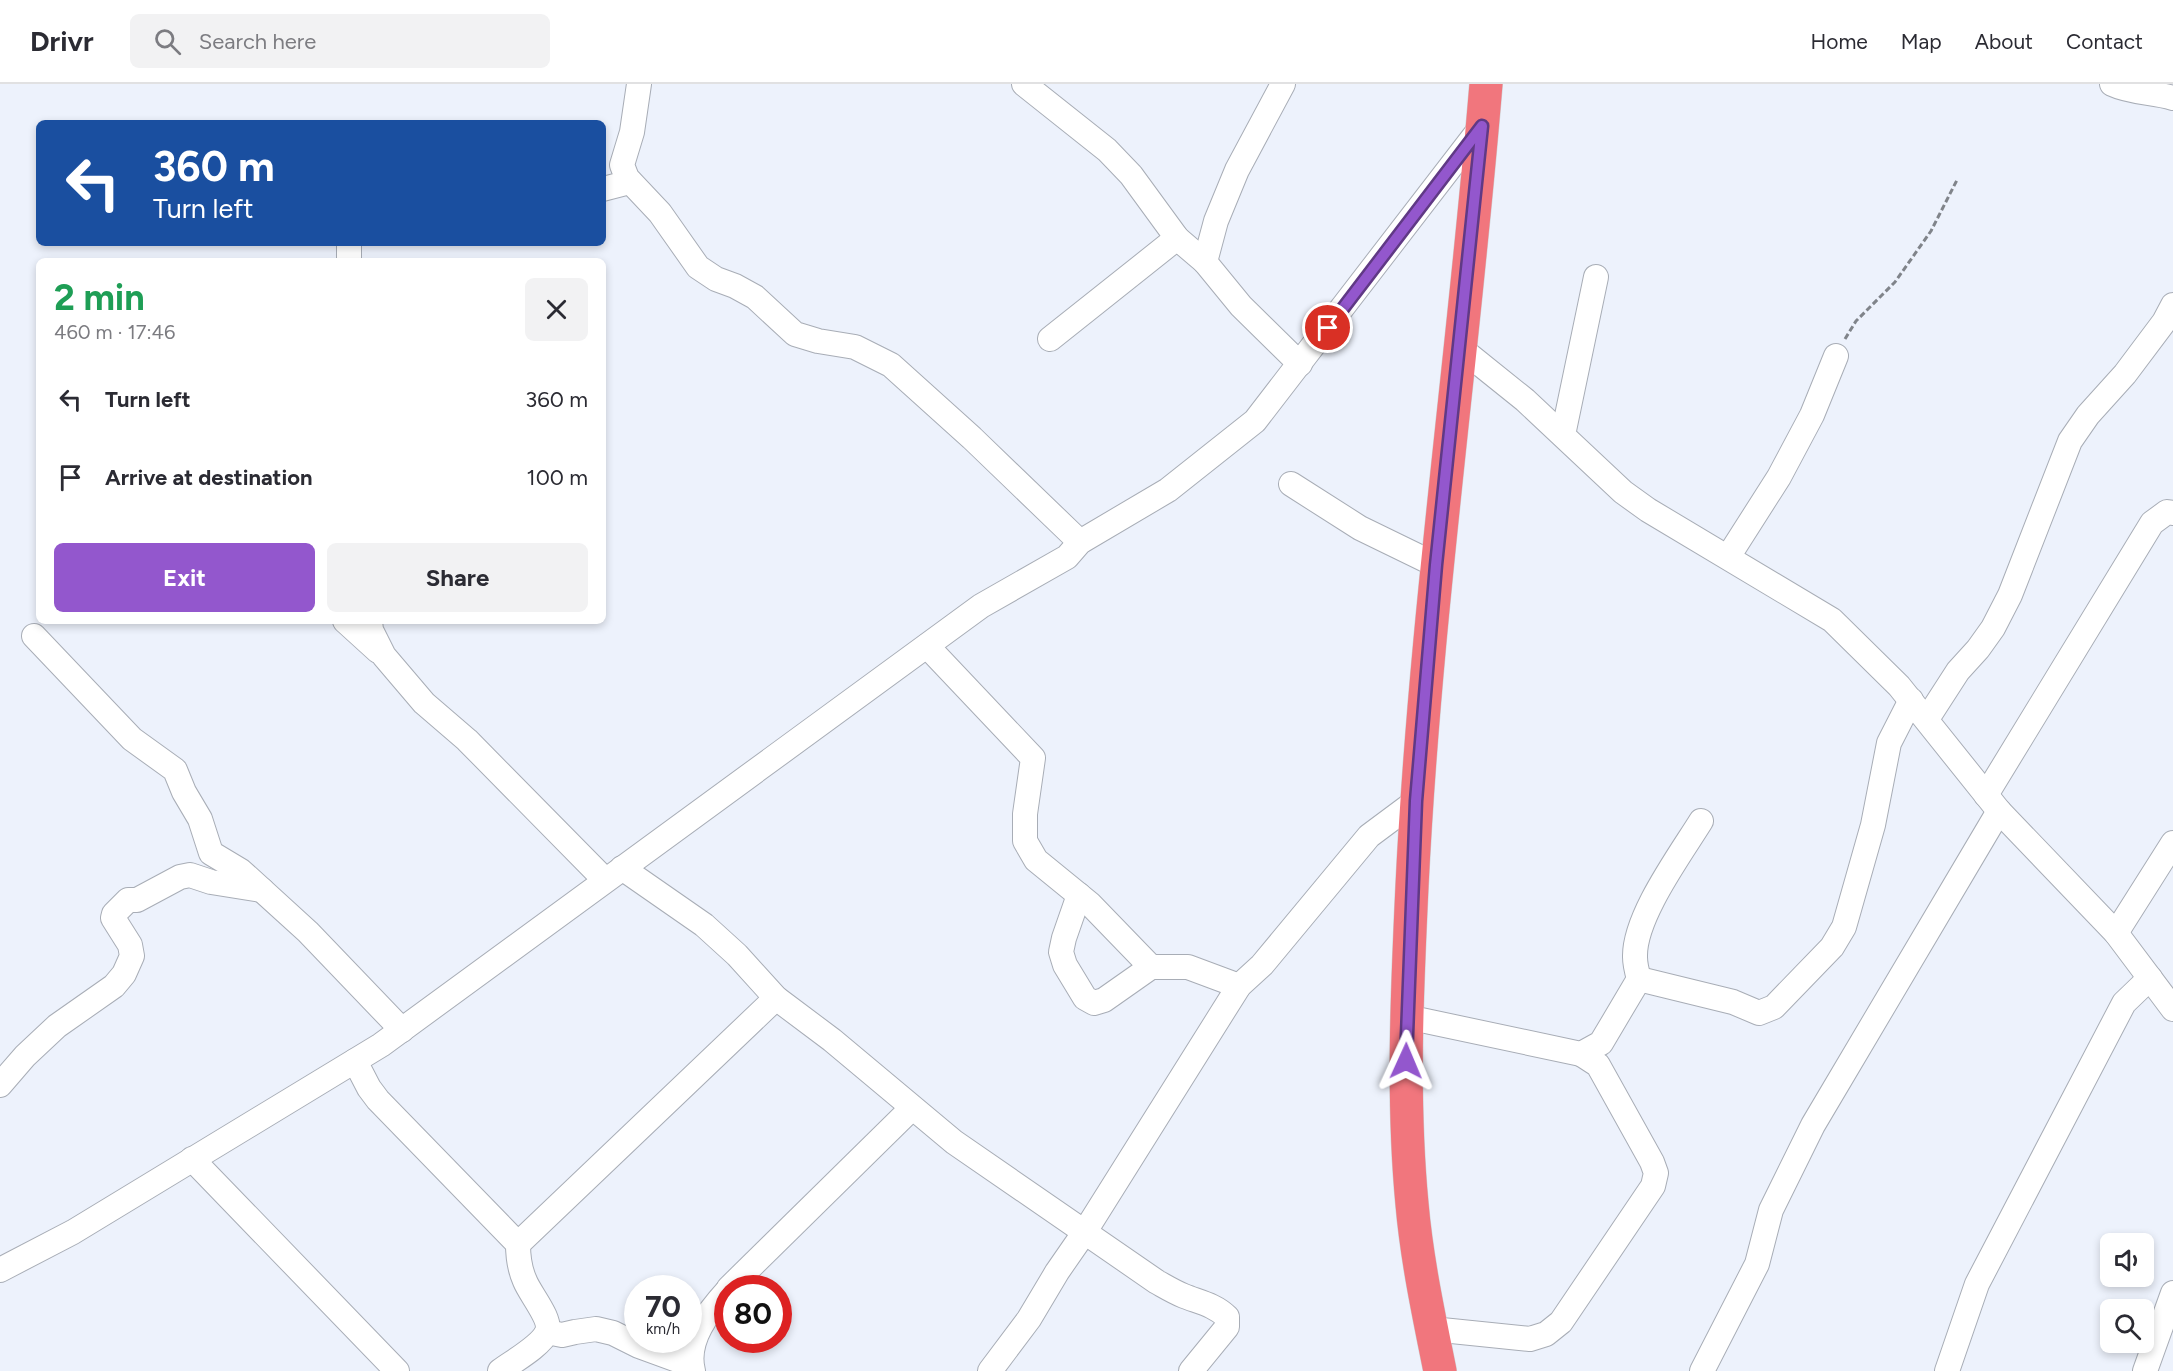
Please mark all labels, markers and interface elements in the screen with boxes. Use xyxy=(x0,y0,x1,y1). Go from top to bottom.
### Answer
search box xyxy=(130,14,550,68)
text: Drivr xyxy=(30,24,94,58)
icon: search xyxy=(151,25,184,58)
text: Search here xyxy=(199,28,316,55)
text: Home xyxy=(1811,29,1868,54)
text: Map xyxy=(1901,29,1942,54)
text: About xyxy=(1975,29,2033,54)
text: Contact xyxy=(2066,29,2143,54)
text: 360 m xyxy=(153,141,275,192)
icon: left xyxy=(54,144,132,222)
text: Turn left xyxy=(153,192,253,225)
text: 2 min xyxy=(54,276,145,319)
button: close xyxy=(525,278,588,341)
pin xyxy=(1302,302,1353,353)
icon: arrive xyxy=(1311,311,1344,344)
text: 460 m · 17:46 xyxy=(54,320,175,344)
icon: left xyxy=(54,383,87,416)
text: Turn left xyxy=(105,386,191,413)
text: 360 m xyxy=(525,386,588,413)
icon: arrive xyxy=(54,461,87,494)
text: Arrive at destination xyxy=(105,464,313,491)
text: 100 m xyxy=(527,464,588,491)
button: Exit xyxy=(54,543,315,612)
button: Share xyxy=(327,543,588,612)
position arrow xyxy=(1374,1029,1438,1093)
map controls xyxy=(2100,1233,2154,1353)
button: sound xyxy=(2100,1233,2154,1287)
speed limit sign: 80 xyxy=(714,1275,792,1353)
text: 70 xyxy=(645,1288,681,1325)
button: search xyxy=(2100,1299,2154,1353)
text: km/h xyxy=(646,1320,680,1338)

